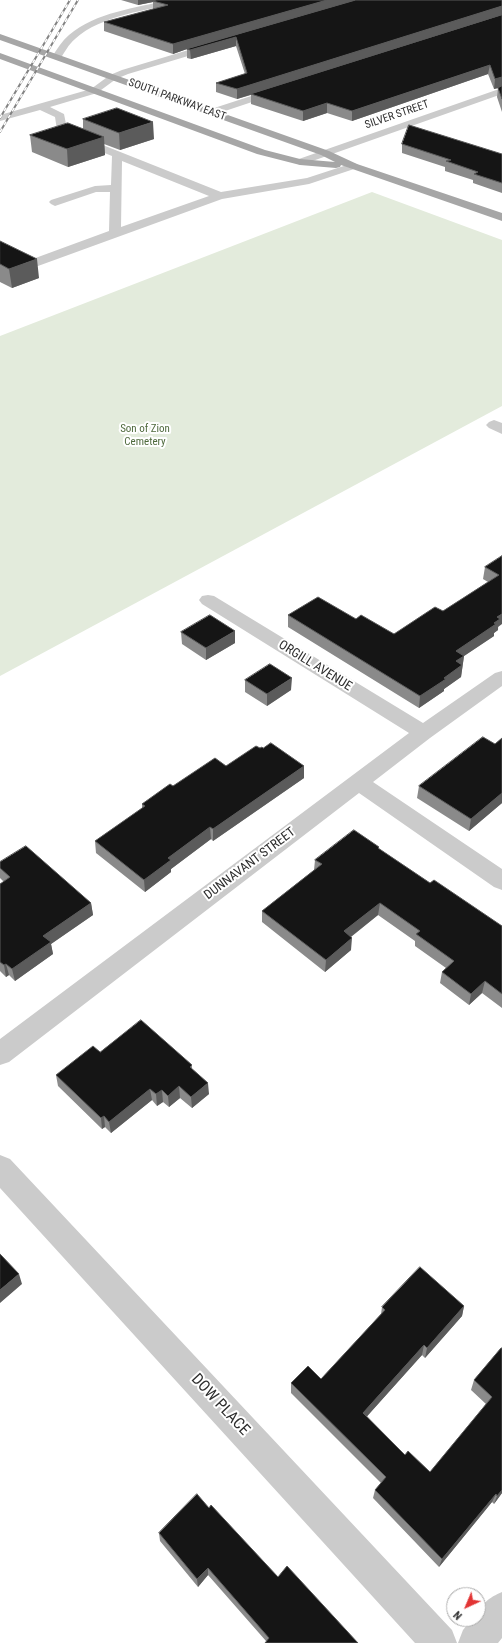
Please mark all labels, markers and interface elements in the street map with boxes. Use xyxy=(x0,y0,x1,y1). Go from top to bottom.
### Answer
street label: SOUTH PARKWAY EAST xyxy=(127,76,227,124)
street label: SILVER STREET xyxy=(363,98,431,132)
park label: Son of Zion Cemetery xyxy=(120,422,170,448)
street label: ORGILL AVENUE xyxy=(275,637,355,695)
street label: DUNNAVANT STREET xyxy=(201,825,299,903)
street label: DOW PLACE xyxy=(187,1370,253,1440)
north arrow xyxy=(446,1587,486,1627)
text: N xyxy=(451,1608,465,1622)

